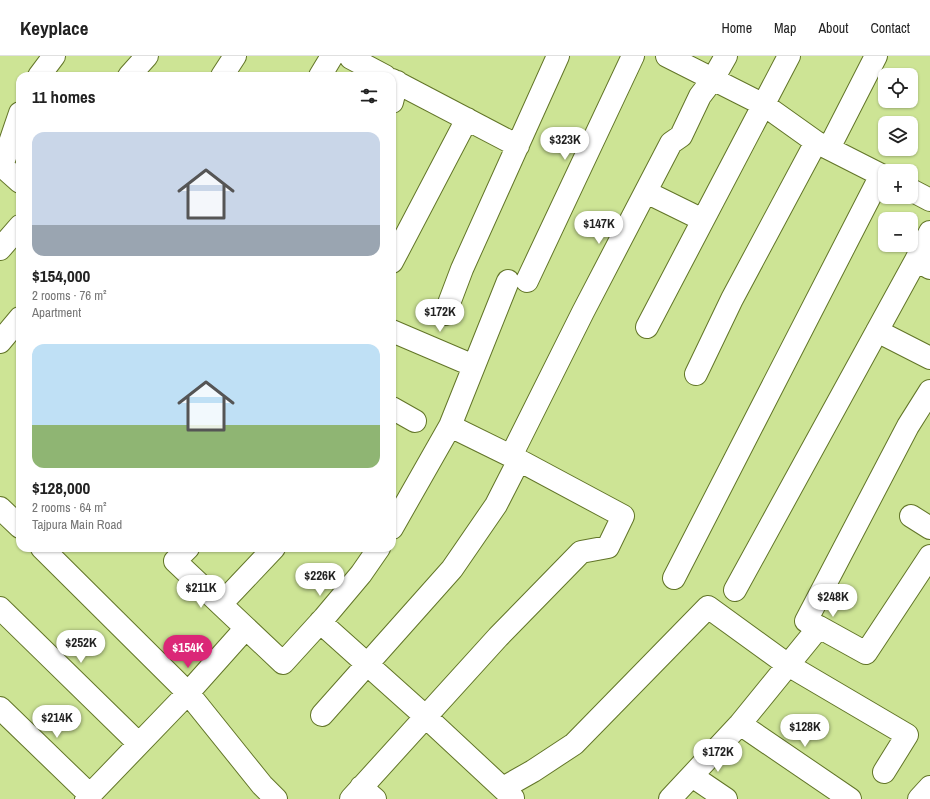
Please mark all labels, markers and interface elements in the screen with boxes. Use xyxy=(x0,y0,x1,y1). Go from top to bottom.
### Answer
text: Keyplace xyxy=(20,15,88,41)
text: Home xyxy=(721,19,752,37)
text: Map xyxy=(774,19,796,37)
text: About xyxy=(818,19,848,37)
text: Contact xyxy=(870,19,910,37)
map controls xyxy=(878,68,918,252)
button: locate xyxy=(878,68,918,108)
text: 11 homes xyxy=(32,85,96,108)
icon: filters xyxy=(358,85,380,107)
button: layers xyxy=(878,116,918,156)
pin: $323K xyxy=(537,127,593,161)
text: $323K xyxy=(549,131,581,148)
icon: home xyxy=(170,158,242,230)
button: + xyxy=(878,164,918,204)
pin: $147K xyxy=(571,211,627,245)
button: − xyxy=(878,212,918,252)
text: $147K xyxy=(583,215,615,232)
text: $154,000 xyxy=(32,264,90,287)
text: 2 rooms · 76 m² xyxy=(32,287,107,304)
pin: $172K xyxy=(412,299,468,333)
text: $172K xyxy=(424,303,456,320)
text: Apartment xyxy=(32,304,81,321)
icon: home xyxy=(170,370,242,442)
text: $128,000 xyxy=(32,476,90,499)
text: 2 rooms · 64 m² xyxy=(32,499,107,516)
text: Tajpura Main Road xyxy=(32,516,122,533)
pin: $226K xyxy=(292,563,348,597)
text: $226K xyxy=(304,567,336,584)
pin: $211K xyxy=(173,575,229,609)
text: $211K xyxy=(186,579,216,596)
pin: $248K xyxy=(805,584,861,618)
text: $248K xyxy=(817,588,849,605)
pin: $252K xyxy=(53,630,109,664)
text: $252K xyxy=(65,634,97,651)
pin: $154K xyxy=(160,635,216,669)
text: $154K xyxy=(172,639,204,656)
pin: $214K xyxy=(29,705,85,739)
text: $214K xyxy=(41,709,73,726)
pin: $128K xyxy=(777,714,833,748)
text: $128K xyxy=(789,718,821,735)
pin: $172K xyxy=(690,739,746,773)
text: $172K xyxy=(702,743,734,760)

